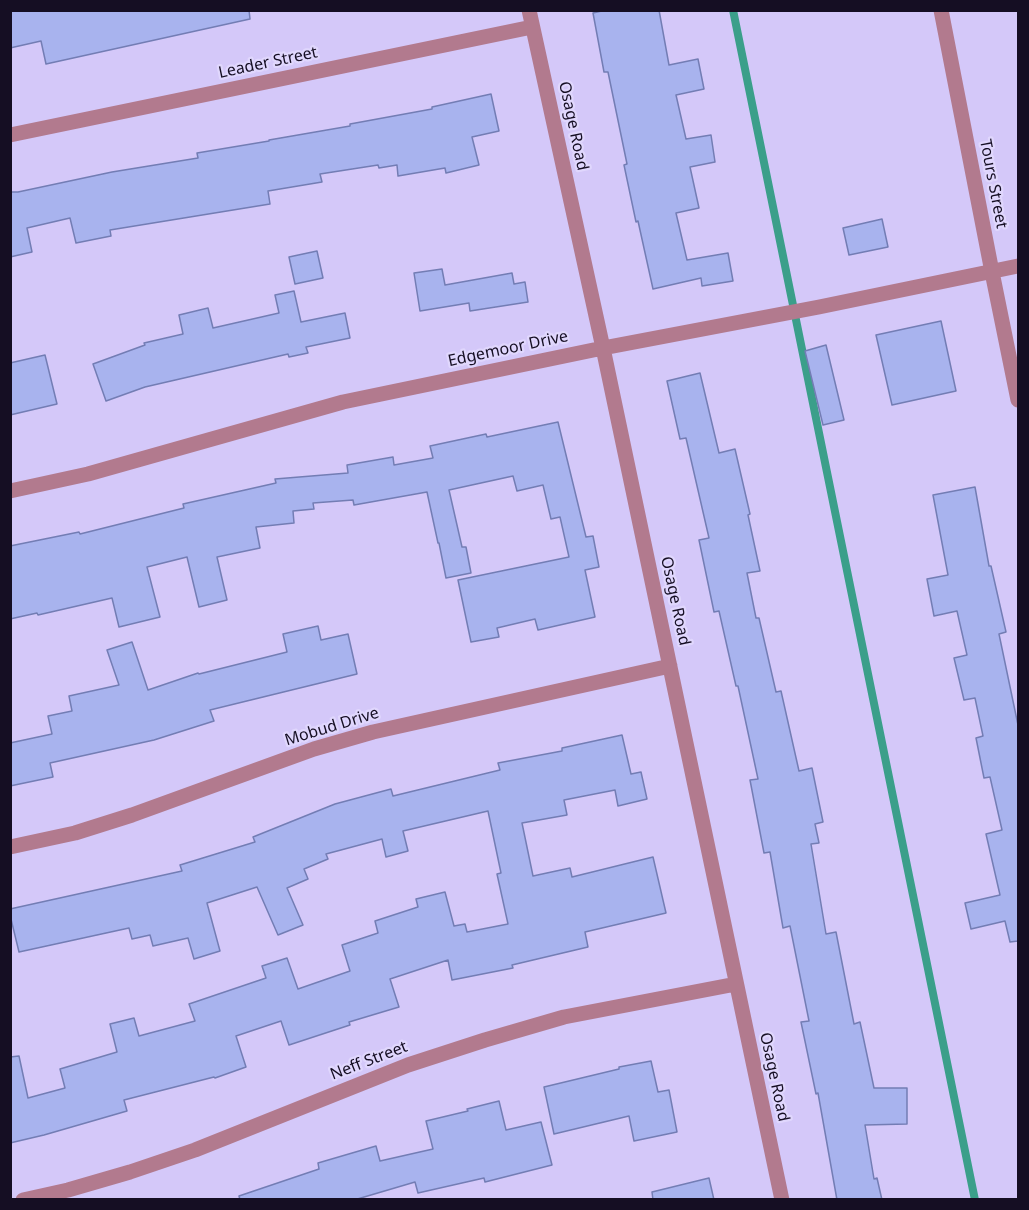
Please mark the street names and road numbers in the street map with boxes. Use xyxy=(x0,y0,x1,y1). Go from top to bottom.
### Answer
street label: Leader Street xyxy=(217,43,319,83)
street label: Osage Road xyxy=(554,80,592,172)
street label: Tours Street xyxy=(975,138,1011,230)
street label: Edgemoor Drive xyxy=(446,327,570,371)
street label: Osage Road xyxy=(656,555,694,647)
street label: Mobud Drive xyxy=(283,704,381,750)
street label: Osage Road xyxy=(755,1031,793,1123)
street label: Neff Street xyxy=(328,1038,410,1084)

